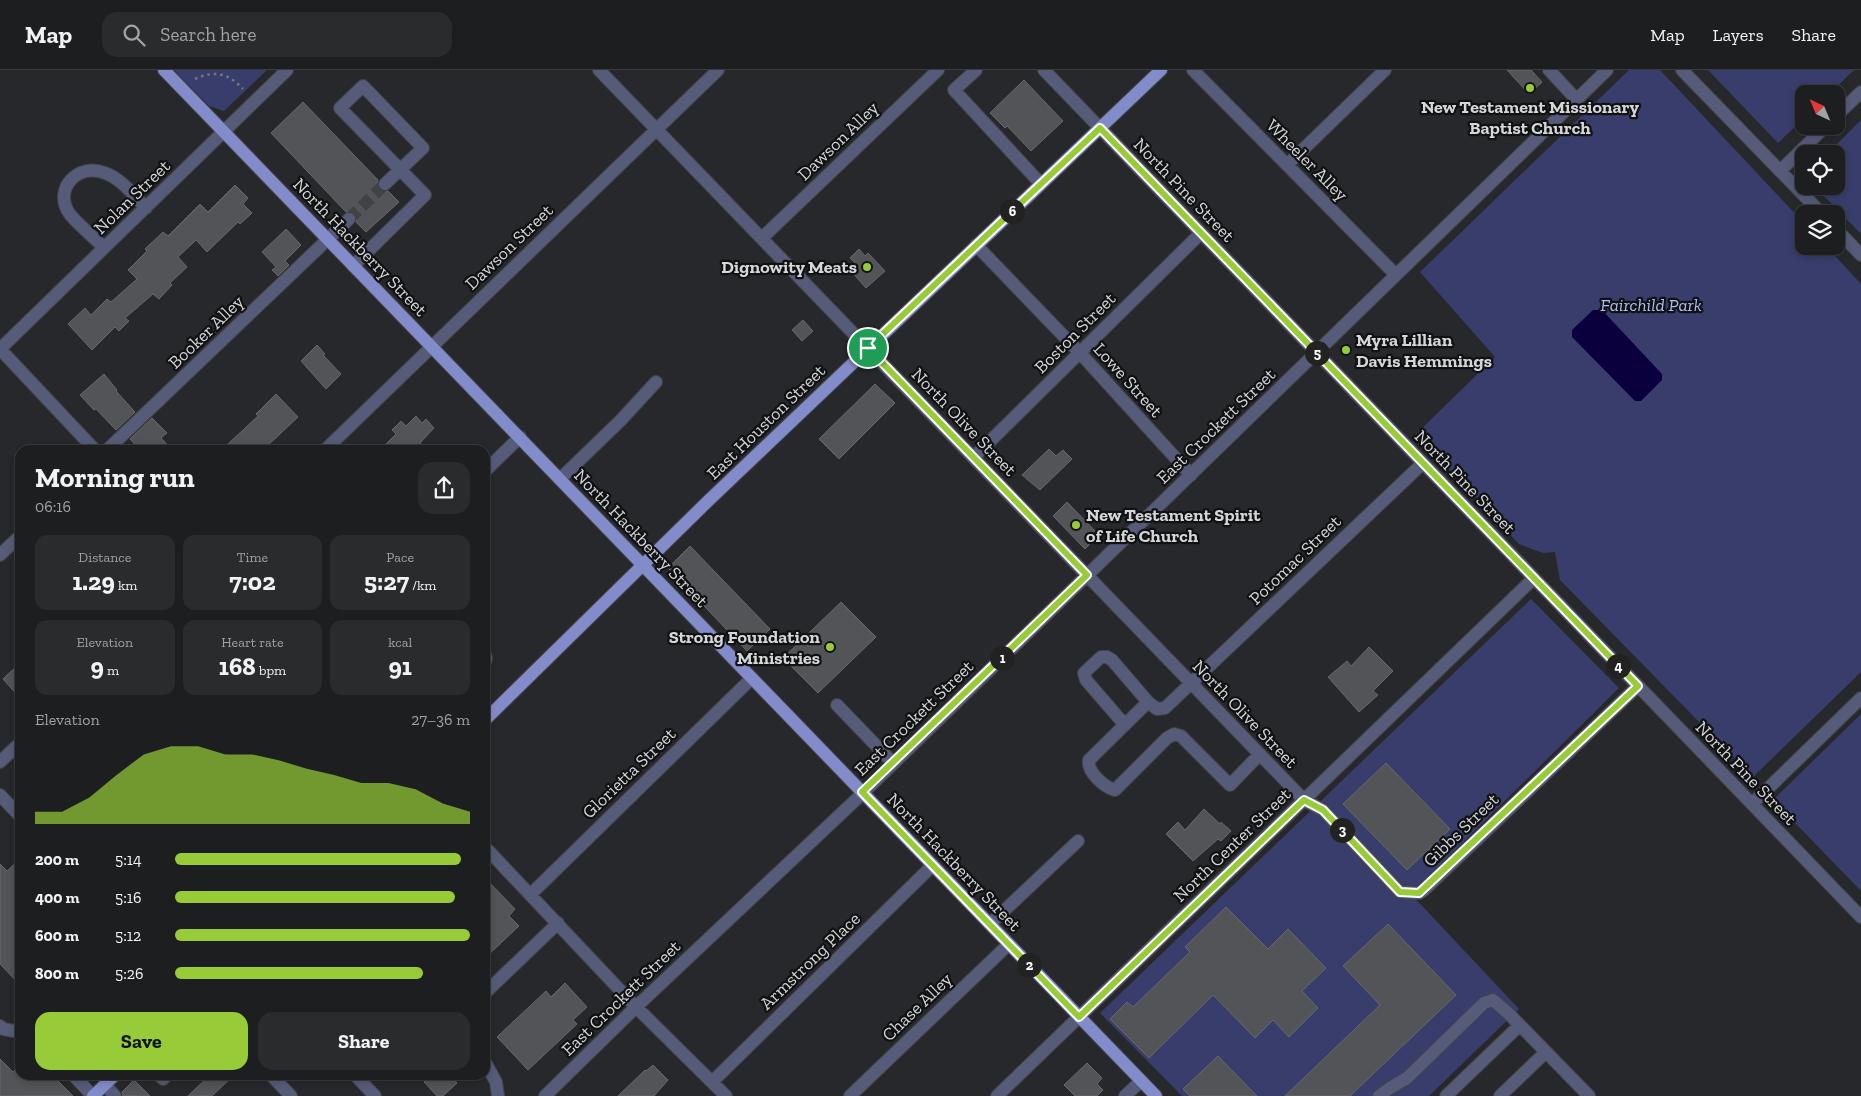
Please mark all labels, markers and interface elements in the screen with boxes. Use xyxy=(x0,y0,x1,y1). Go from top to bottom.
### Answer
search box xyxy=(102,12,452,57)
text: Map xyxy=(25,20,72,49)
icon: search xyxy=(120,21,148,49)
text: Search here xyxy=(160,23,257,46)
text: Map xyxy=(1650,24,1685,46)
text: Layers xyxy=(1713,24,1764,46)
text: Share xyxy=(1792,24,1836,46)
marker: New Testament Missionary Baptist Church xyxy=(1524,82,1536,94)
north arrow xyxy=(1795,85,1845,135)
map controls xyxy=(1795,85,1845,255)
street label: Dawson Alley xyxy=(793,96,884,185)
place label: New Testament Missionary Baptist Church xyxy=(1421,96,1640,139)
street label: Wheeler Alley xyxy=(1262,115,1353,206)
street label: North Pine Street xyxy=(1129,133,1239,247)
button: locate xyxy=(1795,145,1845,195)
street label: Nolan Street xyxy=(89,155,175,239)
street label: North Hackberry Street xyxy=(288,173,432,321)
pin: 6 xyxy=(1000,198,1024,224)
street label: Dawson Street xyxy=(461,199,558,294)
text: 6 xyxy=(1009,203,1016,220)
button: layers xyxy=(1795,205,1845,255)
place label: Dignowity Meats xyxy=(721,256,857,278)
marker: Dignowity Meats xyxy=(861,261,873,273)
street label: Boston Street xyxy=(1030,288,1120,378)
street label: Booker Alley xyxy=(164,290,249,373)
park label: Fairchild Park xyxy=(1600,294,1702,316)
pin xyxy=(847,327,889,369)
place label: Myra Lillian Davis Hemmings xyxy=(1356,329,1492,372)
icon: arrive xyxy=(854,334,882,362)
street label: Lowe Street xyxy=(1089,338,1167,422)
pin: 5 xyxy=(1304,340,1330,366)
marker: Myra Lillian Davis Hemmings xyxy=(1340,344,1352,356)
text: 5 xyxy=(1314,345,1321,362)
street label: East Houston Street xyxy=(702,360,830,484)
street label: North Olive Street xyxy=(907,363,1021,481)
street label: East Crockett Street xyxy=(1152,363,1280,488)
street label: North Pine Street xyxy=(1410,425,1520,539)
text: Morning run xyxy=(35,461,195,494)
button: share xyxy=(418,462,470,514)
street label: North Hackberry Street xyxy=(569,464,713,612)
text: 06:16 xyxy=(35,497,71,516)
place label: New Testament Spirit of Life Church xyxy=(1086,504,1261,547)
street label: Potomac Street xyxy=(1245,510,1346,609)
marker: New Testament Spirit of Life Church xyxy=(1070,519,1082,531)
text: Distance xyxy=(78,549,131,566)
text: Time xyxy=(237,549,268,566)
text: Pace xyxy=(386,549,414,566)
text: 1.29 xyxy=(72,566,115,596)
text: 7:02 xyxy=(229,566,276,596)
text: 5:27 xyxy=(364,566,409,596)
text: km xyxy=(115,577,137,594)
text: /km xyxy=(409,577,436,594)
place label: Strong Foundation Ministries xyxy=(669,626,820,669)
text: Elevation xyxy=(77,634,133,651)
text: Heart rate xyxy=(221,634,284,651)
text: kcal xyxy=(388,634,412,651)
marker: Strong Foundation Ministries xyxy=(824,641,836,653)
pin: 1 xyxy=(990,646,1014,670)
text: 1 xyxy=(1000,650,1005,667)
text: 9 xyxy=(91,651,104,681)
text: 168 xyxy=(219,651,256,681)
text: 91 xyxy=(388,651,412,681)
pin: 4 xyxy=(1606,654,1630,678)
street label: East Crockett Street xyxy=(850,655,978,780)
street label: North Olive Street xyxy=(1188,655,1302,773)
text: 4 xyxy=(1615,658,1622,675)
text: m xyxy=(104,662,119,679)
text: bpm xyxy=(256,662,286,679)
text: Elevation xyxy=(35,710,100,729)
text: 27–36 m xyxy=(411,710,470,729)
street label: North Pine Street xyxy=(1691,716,1801,830)
street label: Glorietta Street xyxy=(578,723,680,823)
street label: North Center Street xyxy=(1169,783,1295,907)
street label: North Hackberry Street xyxy=(882,788,1026,936)
street label: Gibbs Street xyxy=(1419,788,1503,871)
pin: 3 xyxy=(1330,818,1354,842)
text: 3 xyxy=(1339,822,1346,839)
text: 200 m xyxy=(35,850,79,869)
text: 5:14 xyxy=(115,850,142,869)
text: 400 m xyxy=(35,888,80,907)
text: 5:16 xyxy=(115,888,141,907)
street label: Armstrong Place xyxy=(755,908,865,1014)
text: 600 m xyxy=(35,926,79,945)
text: 5:12 xyxy=(115,926,141,945)
street label: East Crockett Street xyxy=(557,935,685,1060)
pin: 2 xyxy=(1016,952,1042,978)
text: 2 xyxy=(1026,957,1033,974)
text: 800 m xyxy=(35,964,79,983)
text: 5:26 xyxy=(115,964,144,983)
street label: Chase Alley xyxy=(877,968,957,1046)
button: Save xyxy=(35,1012,248,1070)
button: Share xyxy=(258,1012,470,1070)

